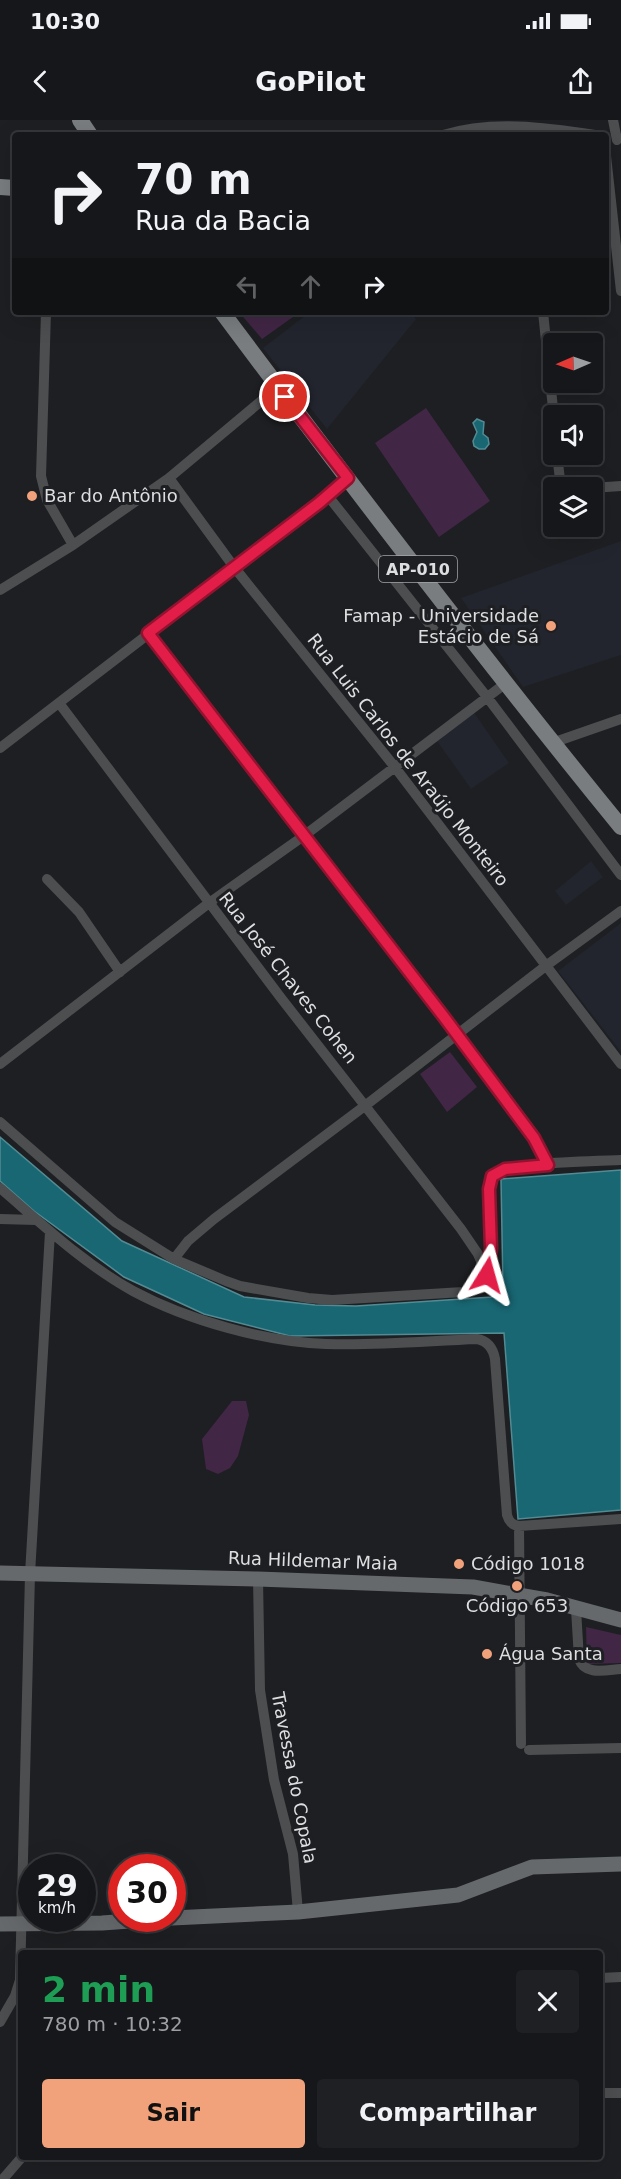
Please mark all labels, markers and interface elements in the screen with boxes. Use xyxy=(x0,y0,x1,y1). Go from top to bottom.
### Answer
text: 10:30 xyxy=(30,9,100,34)
icon: back xyxy=(24,65,57,98)
icon: share xyxy=(564,65,597,98)
text: GoPilot xyxy=(255,66,366,97)
text: 70 m xyxy=(135,155,252,204)
icon: right xyxy=(36,156,114,234)
text: Rua da Bacia xyxy=(135,205,311,236)
icon: left xyxy=(231,270,264,303)
icon: ahead xyxy=(294,270,327,303)
icon: right xyxy=(357,270,390,303)
north arrow xyxy=(543,333,603,393)
map controls xyxy=(543,333,603,537)
pin xyxy=(259,371,310,422)
icon: arrive xyxy=(268,380,301,413)
button: sound xyxy=(543,405,603,465)
button: layers xyxy=(543,477,603,537)
place label: Bar do Antônio xyxy=(44,485,178,506)
marker: Bar do Antônio xyxy=(25,489,39,503)
road number: AP-010 xyxy=(379,556,457,582)
place label: Famap - Universidade Estácio de Sá xyxy=(343,605,539,647)
marker: Famap - Universidade Estácio de Sá xyxy=(544,619,558,633)
street label: Rua Luis Carlos de Araújo Monteiro xyxy=(303,629,513,890)
street label: Rua José Chaves Cohen xyxy=(215,888,362,1068)
position arrow xyxy=(455,1243,519,1307)
street label: Rua Hildemar Maia xyxy=(228,1547,398,1574)
place label: Código 1018 xyxy=(471,1553,585,1574)
marker: Código 1018 xyxy=(452,1557,466,1571)
marker: Código 653 xyxy=(510,1579,524,1593)
place label: Código 653 xyxy=(466,1595,568,1616)
place label: Água Santa xyxy=(499,1643,603,1664)
marker: Água Santa xyxy=(480,1647,494,1661)
street label: Travessa do Copala xyxy=(267,1689,321,1865)
speed limit sign: 30 xyxy=(108,1854,186,1932)
text: 29 xyxy=(36,1868,78,1903)
text: km/h xyxy=(38,1899,76,1917)
text: 2 min xyxy=(42,1969,155,2010)
button: close xyxy=(516,1970,579,2033)
text: 780 m · 10:32 xyxy=(42,2012,183,2036)
button: Sair xyxy=(42,2079,305,2148)
button: Compartilhar xyxy=(317,2079,579,2148)

